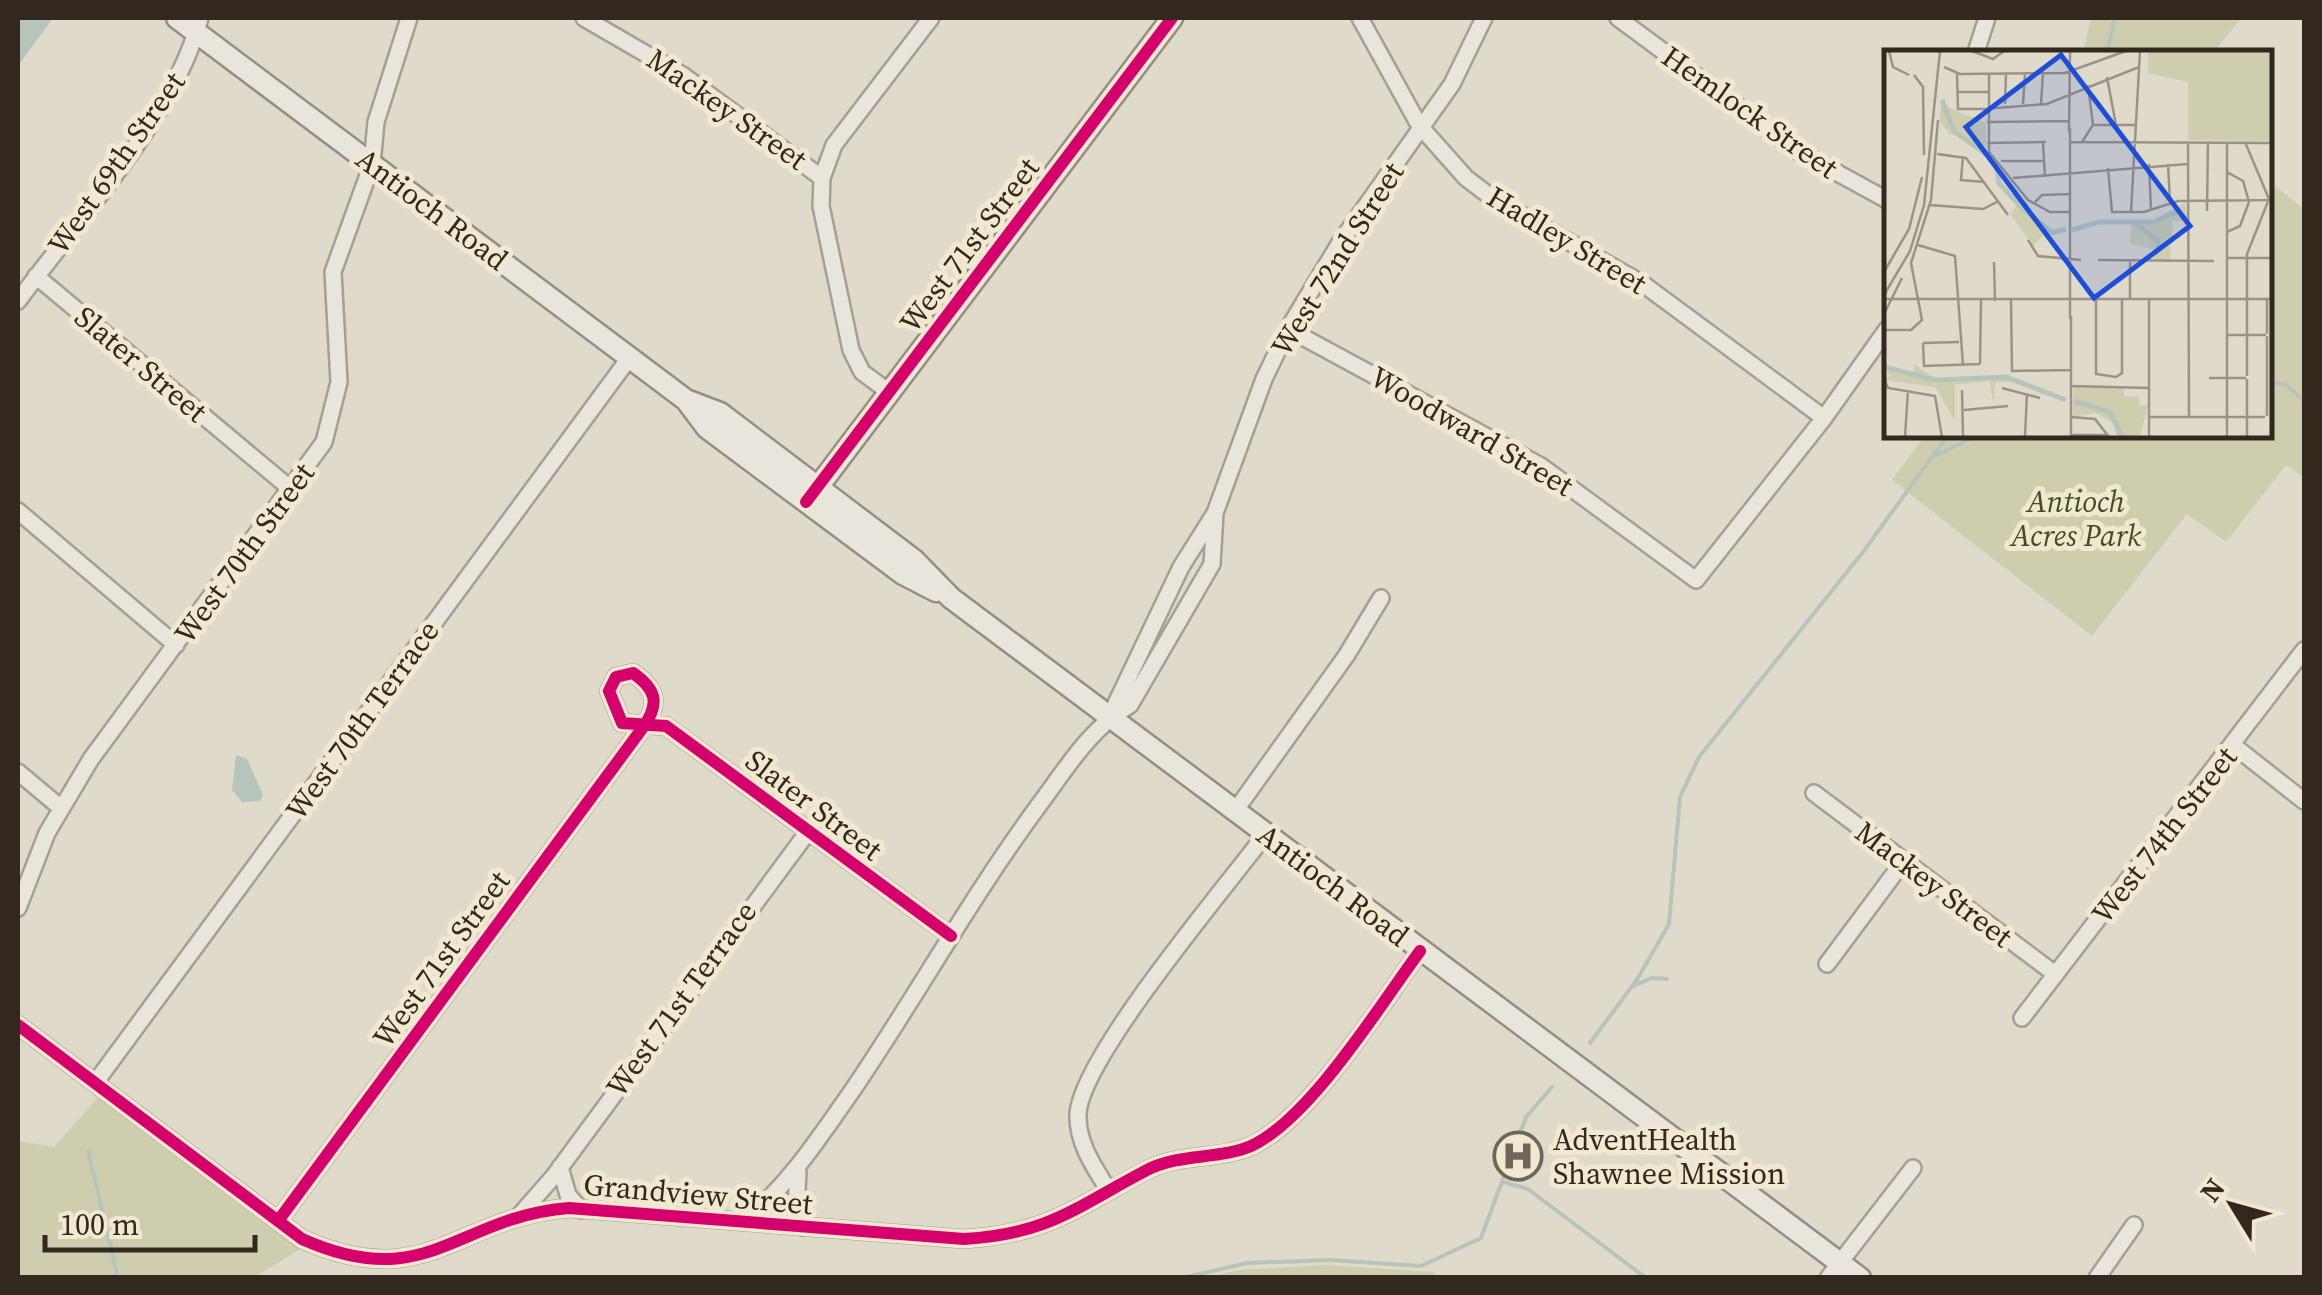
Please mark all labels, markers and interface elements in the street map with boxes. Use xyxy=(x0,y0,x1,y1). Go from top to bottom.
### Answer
street label: Hemlock Street xyxy=(1654,36,1846,188)
street label: Mackey Street xyxy=(639,39,815,179)
inset map xyxy=(1884,50,2272,438)
street label: West 69th Street xyxy=(38,63,194,262)
street label: Antioch Road xyxy=(348,138,516,280)
street label: West 71st Street xyxy=(890,149,1048,341)
street label: West 72nd Street xyxy=(1261,154,1413,364)
street label: Hadley Street xyxy=(1480,176,1655,304)
street label: Slater Street xyxy=(66,296,216,432)
street label: Woodward Street xyxy=(1363,356,1581,506)
street label: West 70th Street xyxy=(164,454,324,652)
park label: Antioch Acres Park xyxy=(2009,481,2142,556)
street label: West 70th Terrace xyxy=(276,612,448,828)
street label: West 74th Street xyxy=(2082,738,2246,932)
street label: Slater Street xyxy=(737,740,891,870)
street label: Mackey Street xyxy=(1847,811,2021,957)
street label: Antioch Road xyxy=(1249,814,1417,956)
street label: West 71st Street xyxy=(363,862,519,1056)
street label: West 71st Terrace xyxy=(596,893,766,1105)
place label: AdventHealth Shawnee Mission xyxy=(1553,1119,1785,1194)
hospital icon: AdventHealth Shawnee Mission xyxy=(1492,1130,1544,1182)
north arrow xyxy=(2182,1155,2282,1255)
street label: Grandview Street xyxy=(582,1164,814,1224)
text: N xyxy=(2191,1170,2233,1210)
scale bar xyxy=(45,1190,255,1252)
text: 100 m xyxy=(60,1204,139,1245)

